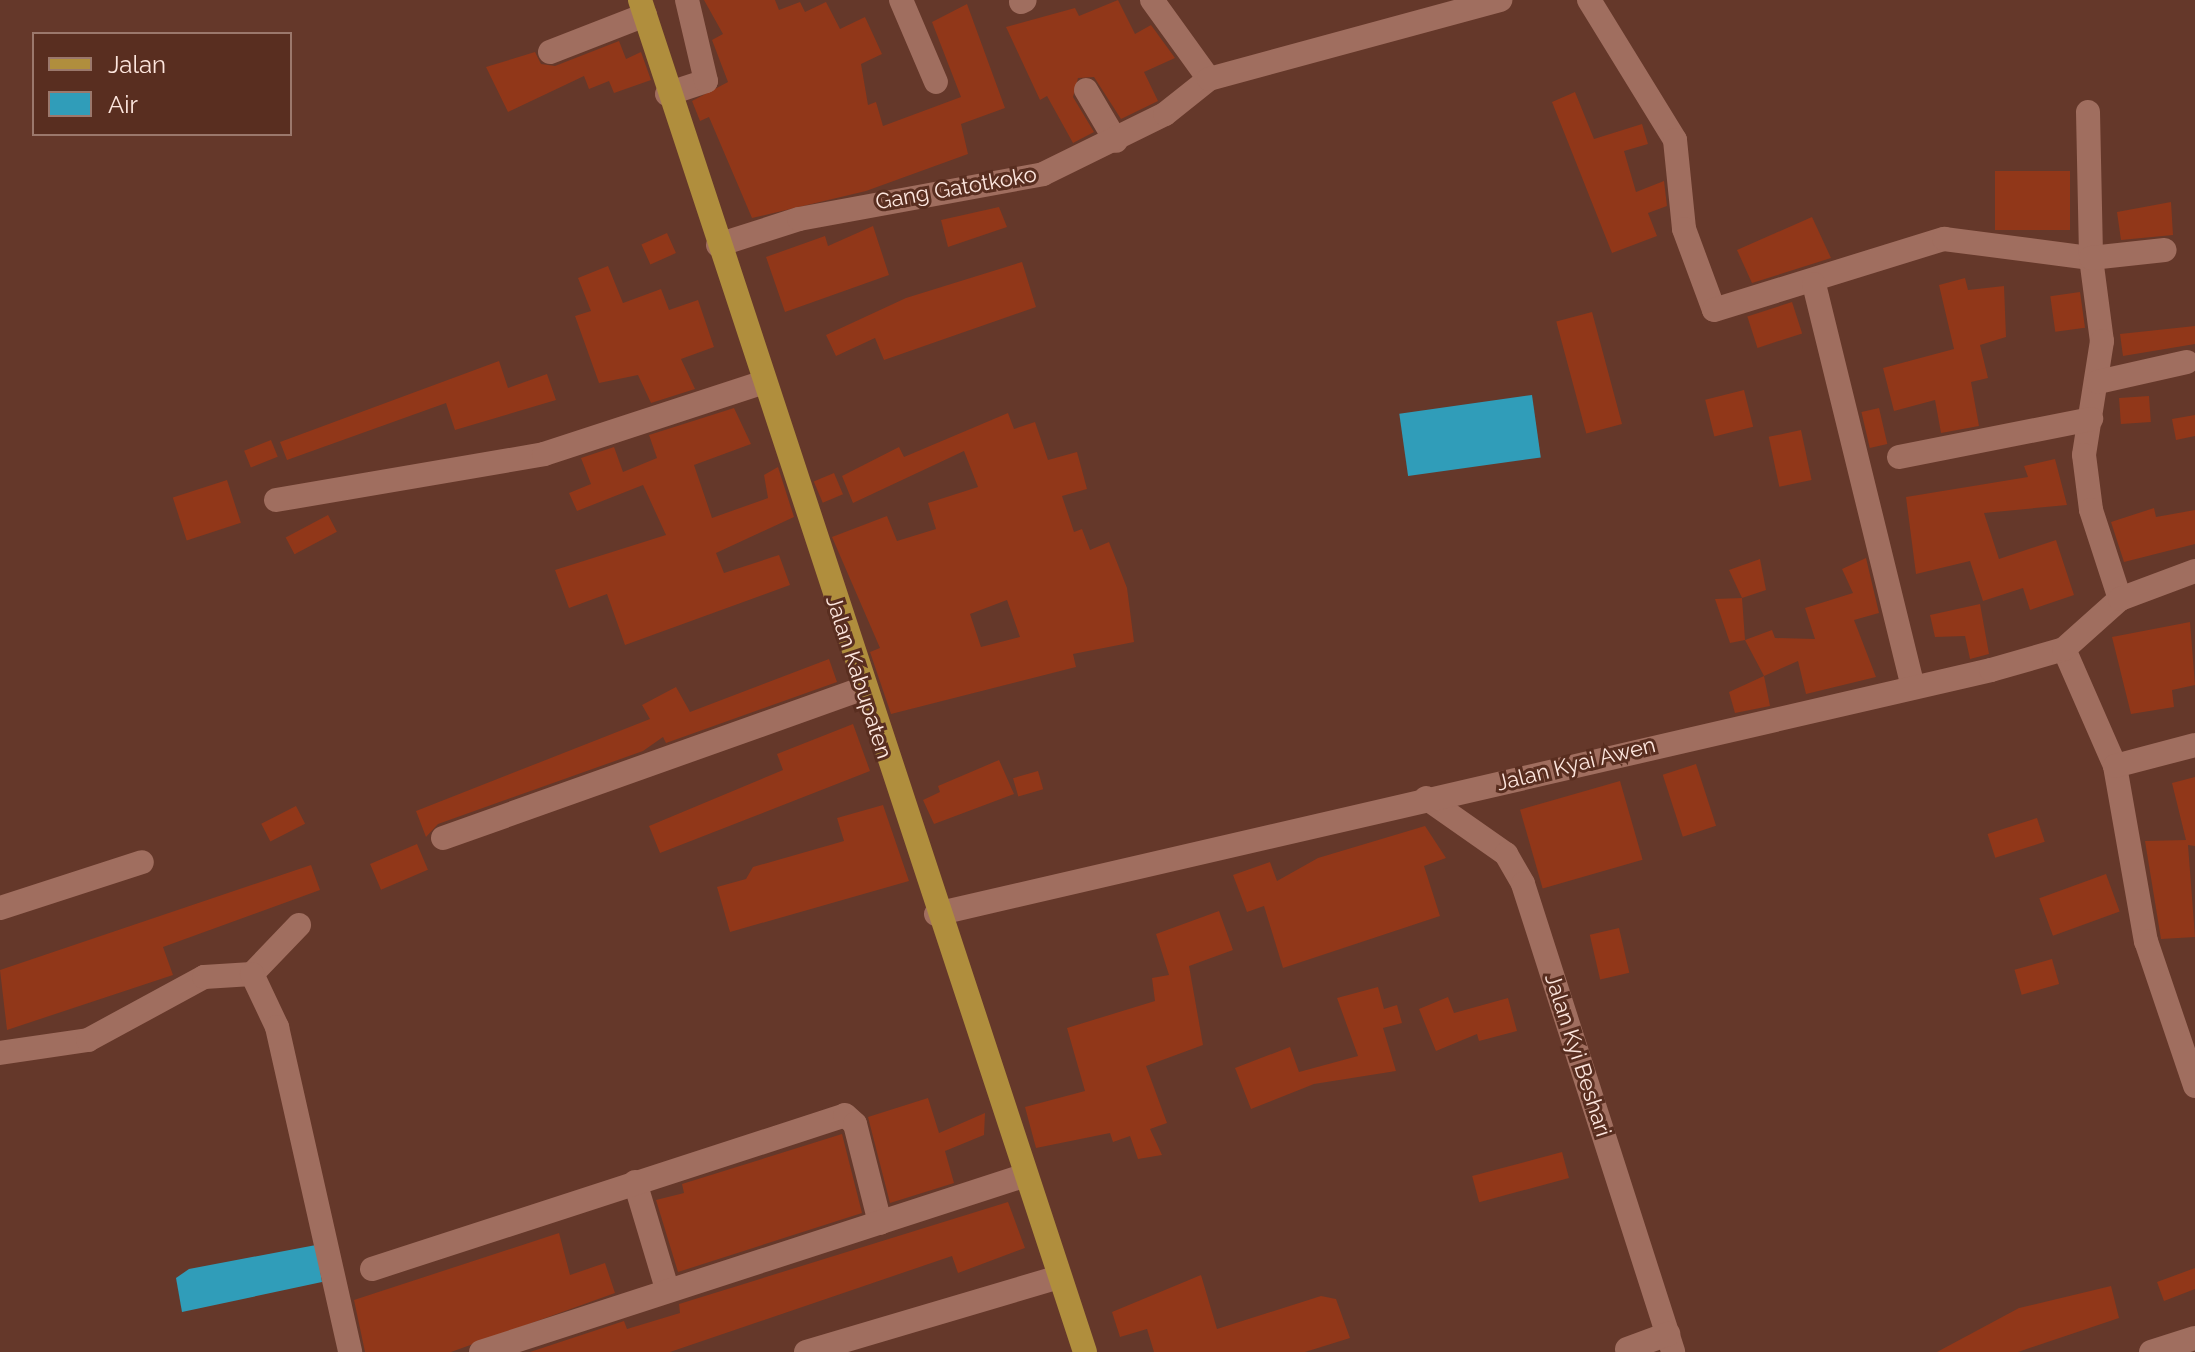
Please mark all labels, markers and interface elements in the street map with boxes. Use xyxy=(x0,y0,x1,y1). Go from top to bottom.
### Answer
legend xyxy=(32,32,292,136)
text: Jalan xyxy=(108,50,166,79)
text: Air xyxy=(108,90,138,119)
street label: Gang Gatotkoko xyxy=(873,161,1039,215)
street label: Jalan Kabupaten xyxy=(820,592,898,762)
street label: Jalan Kyai Awen xyxy=(1493,731,1659,797)
street label: Jalan Kyi Beshari xyxy=(1539,970,1617,1140)

